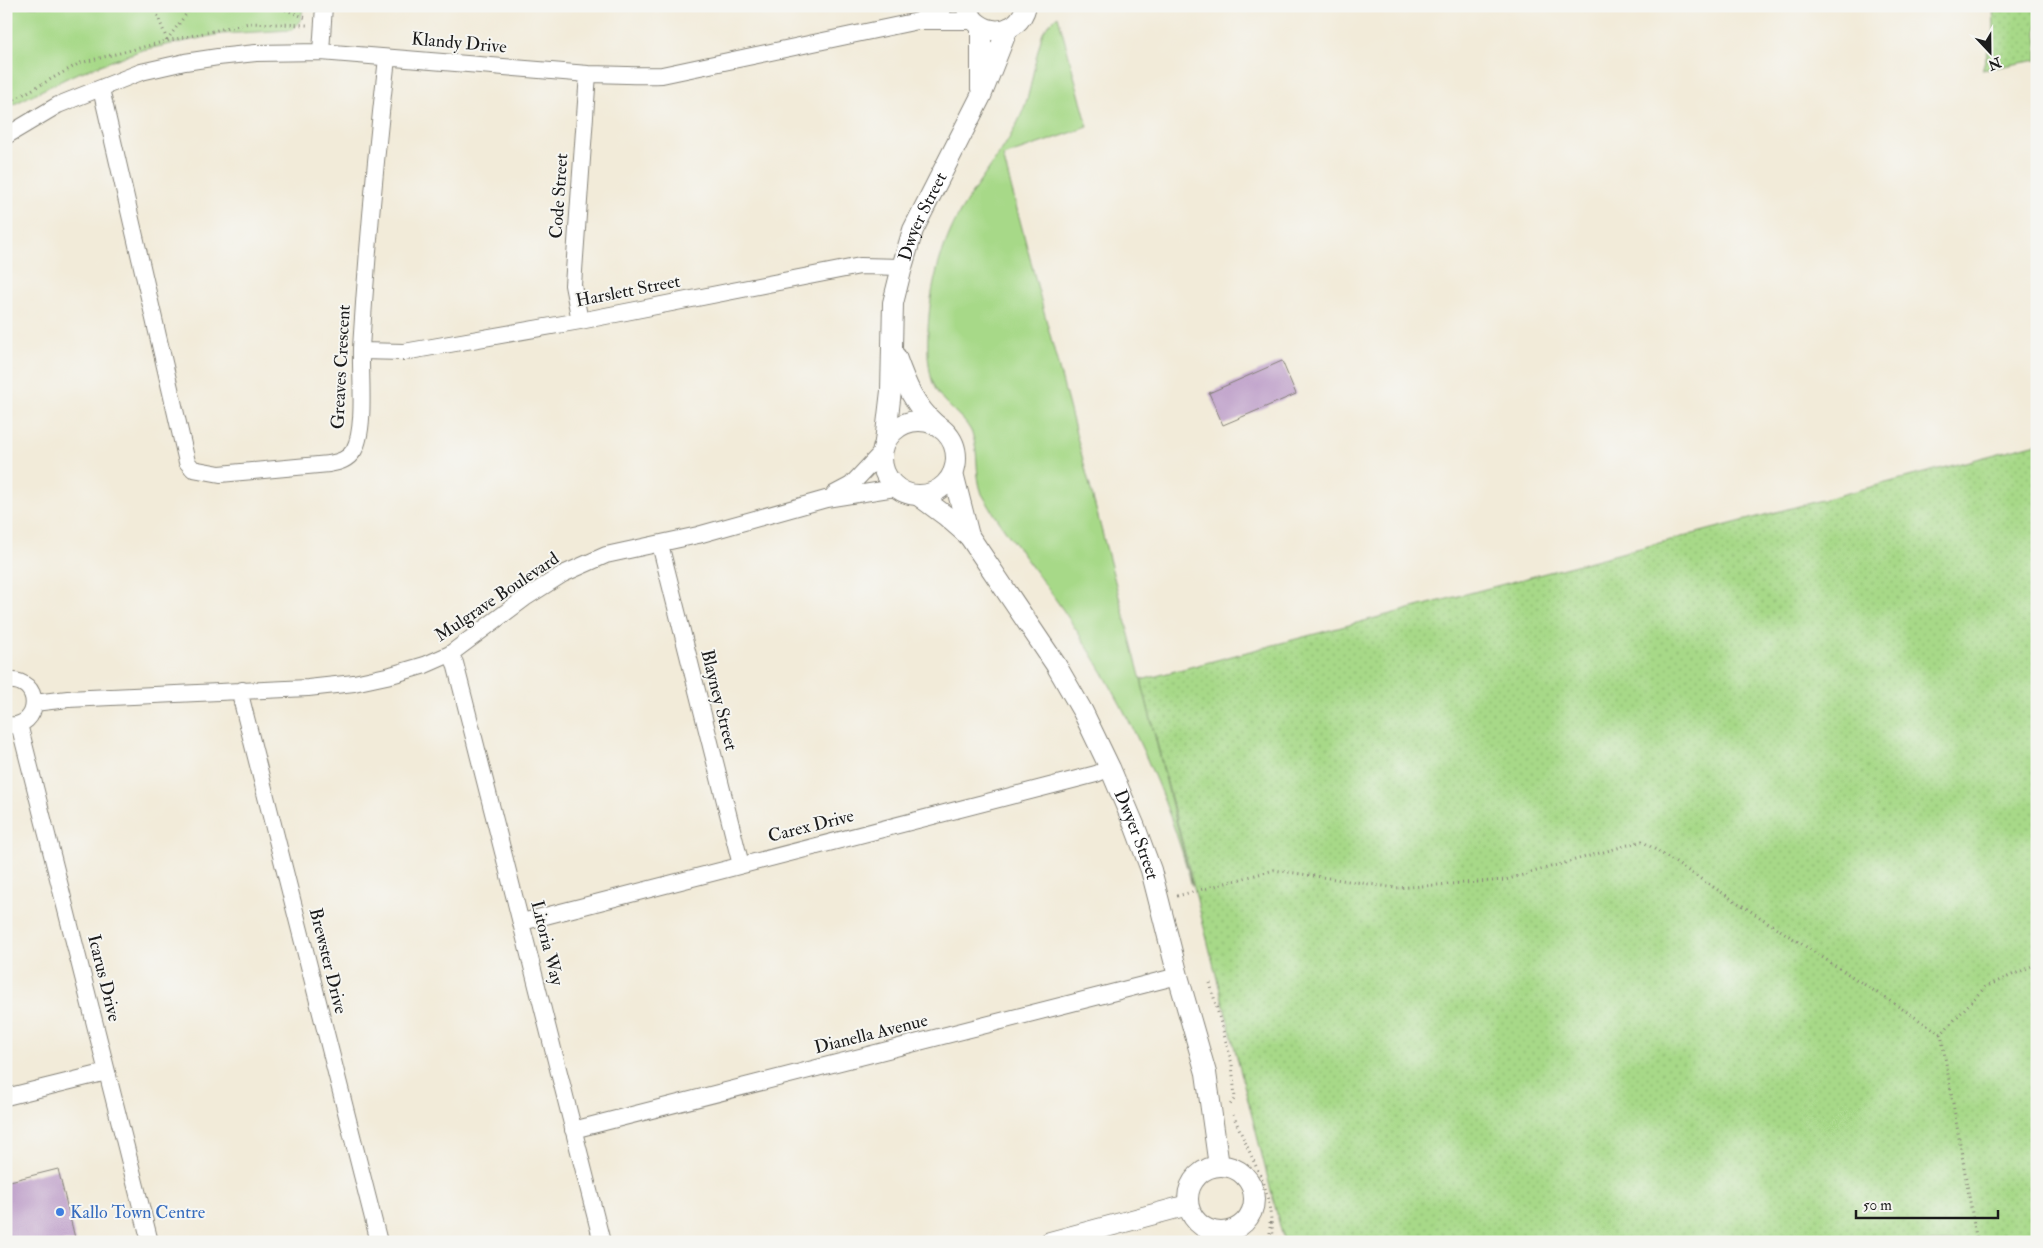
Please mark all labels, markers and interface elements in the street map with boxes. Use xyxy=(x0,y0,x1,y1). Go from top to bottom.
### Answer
street label: Klandy Drive xyxy=(410,27,508,59)
north arrow xyxy=(1966,28,2016,78)
text: N xyxy=(1985,53,2005,74)
street label: Code Street xyxy=(545,152,573,239)
street label: Dwyer Street xyxy=(893,168,952,264)
street label: Harslett Street xyxy=(574,270,682,312)
street label: Greaves Crescent xyxy=(326,304,356,430)
street label: Mulgrave Boulevard xyxy=(430,547,564,647)
street label: Blayney Street xyxy=(695,647,743,753)
street label: Dwyer Street xyxy=(1109,786,1165,882)
street label: Carex Drive xyxy=(766,804,857,848)
street label: Litoria Way xyxy=(525,898,569,989)
street label: Brewster Drive xyxy=(304,906,352,1017)
street label: Icarus Drive xyxy=(82,932,126,1024)
street label: Dianella Avenue xyxy=(812,1009,931,1059)
scale bar xyxy=(1856,1188,1998,1220)
text: 50 m xyxy=(1863,1196,1892,1215)
place label: Kallo Town Centre xyxy=(70,1201,206,1224)
marker: Kallo Town Centre xyxy=(54,1206,66,1218)

